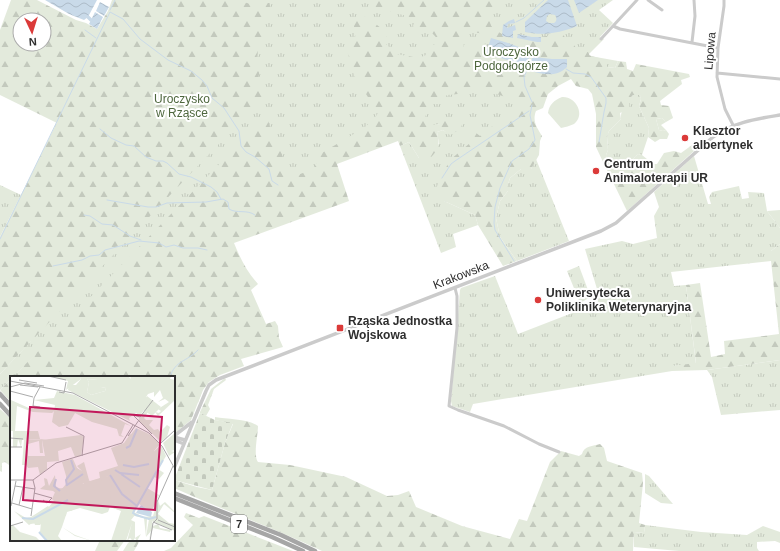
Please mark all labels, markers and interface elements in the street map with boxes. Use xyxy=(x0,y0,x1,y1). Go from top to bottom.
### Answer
north arrow xyxy=(12,12,52,52)
street label: Lipowa xyxy=(701,31,719,71)
text: N xyxy=(28,36,37,48)
park label: Uroczysko Podgołogórze xyxy=(474,45,548,73)
park label: Uroczysko w Rząsce xyxy=(154,92,210,120)
place label: Klasztor albertynek xyxy=(693,124,753,152)
marker: Klasztor albertynek xyxy=(680,133,690,143)
place label: Centrum Animaloterapii UR xyxy=(604,157,708,185)
marker: Centrum Animaloterapii UR xyxy=(591,166,601,176)
street label: Krakowska xyxy=(431,258,491,292)
place label: Uniwersytecka Poliklinika Weterynaryjna xyxy=(546,286,691,314)
marker: Uniwersytecka Poliklinika Weterynaryjna xyxy=(533,295,543,305)
place label: Rząska Jednostka Wojskowa xyxy=(348,314,452,342)
marker: Rząska Jednostka Wojskowa xyxy=(335,323,345,333)
inset map xyxy=(10,376,175,541)
road number: 7 xyxy=(231,515,247,533)

